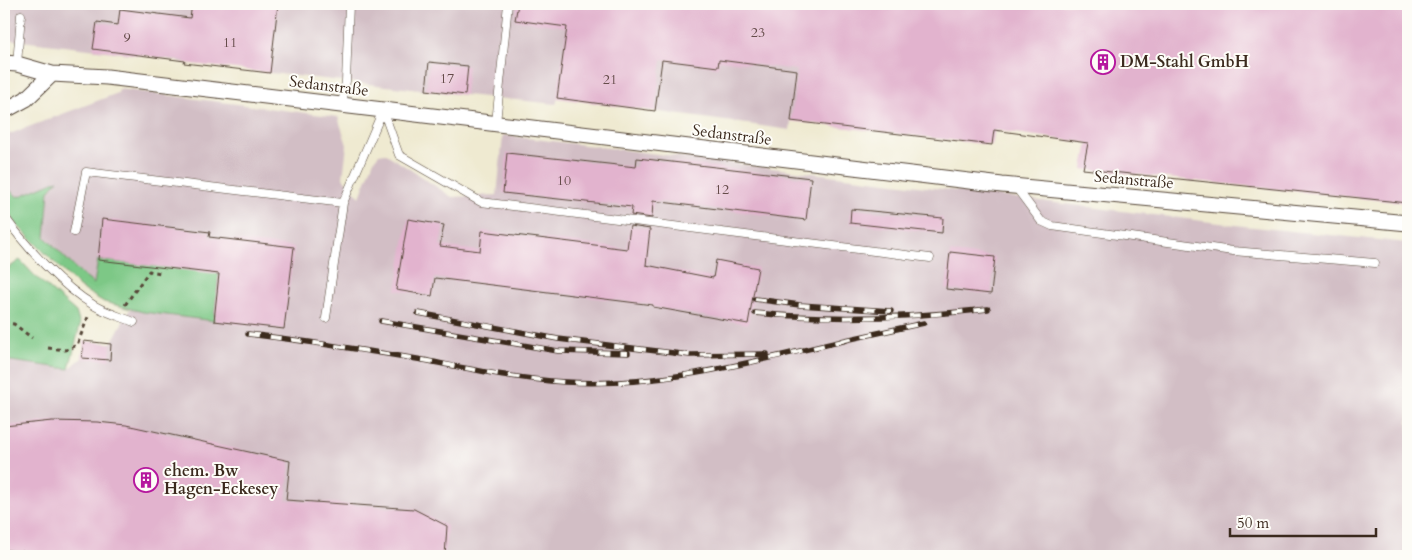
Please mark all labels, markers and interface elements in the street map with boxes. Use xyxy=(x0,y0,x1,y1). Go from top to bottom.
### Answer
house number: 23 xyxy=(751,23,765,42)
house number: 9 xyxy=(123,28,131,47)
house number: 11 xyxy=(223,33,237,52)
building icon: DM-Stahl GmbH xyxy=(1090,49,1116,75)
place label: DM-Stahl GmbH xyxy=(1120,51,1249,73)
house number: 17 xyxy=(440,69,454,88)
street label: Sedanstraße xyxy=(288,70,370,102)
house number: 21 xyxy=(603,70,617,89)
street label: Sedanstraße xyxy=(691,119,773,151)
street label: Sedanstraße xyxy=(1093,166,1175,194)
house number: 10 xyxy=(557,171,571,190)
house number: 12 xyxy=(715,180,729,199)
place label: ehem. Bw Hagen-Eckesey xyxy=(164,460,278,500)
building icon: ehem. Bw Hagen-Eckesey xyxy=(133,467,159,493)
scale bar xyxy=(1230,505,1376,537)
text: 50 m xyxy=(1237,513,1269,533)

